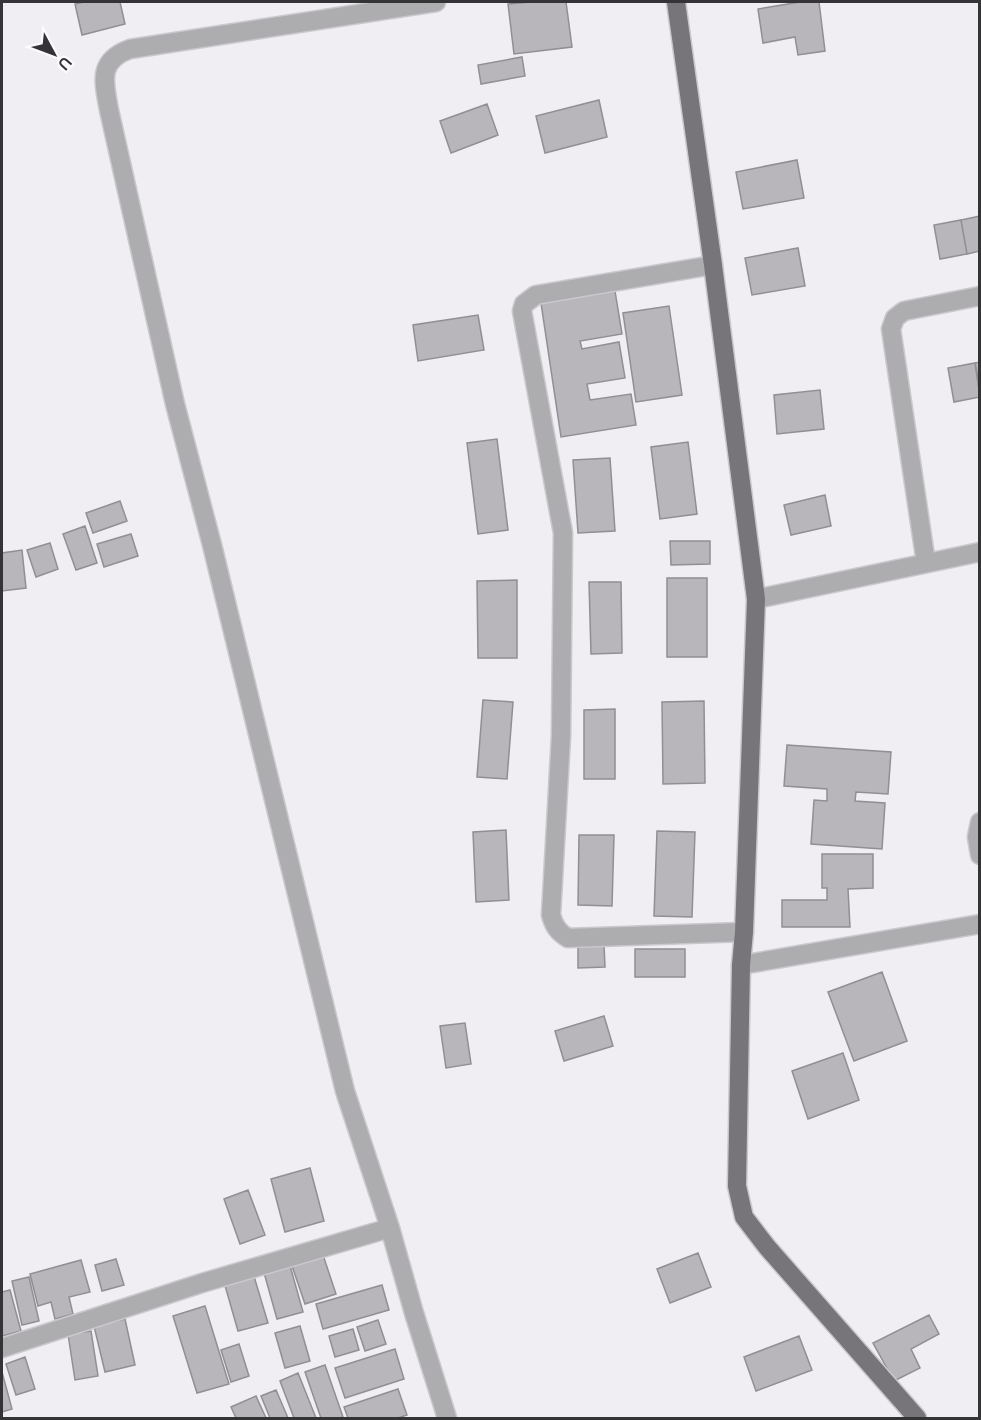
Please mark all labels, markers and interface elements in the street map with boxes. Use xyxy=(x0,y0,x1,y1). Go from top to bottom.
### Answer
north arrow xyxy=(24,24,84,84)
text: U xyxy=(54,53,76,74)

